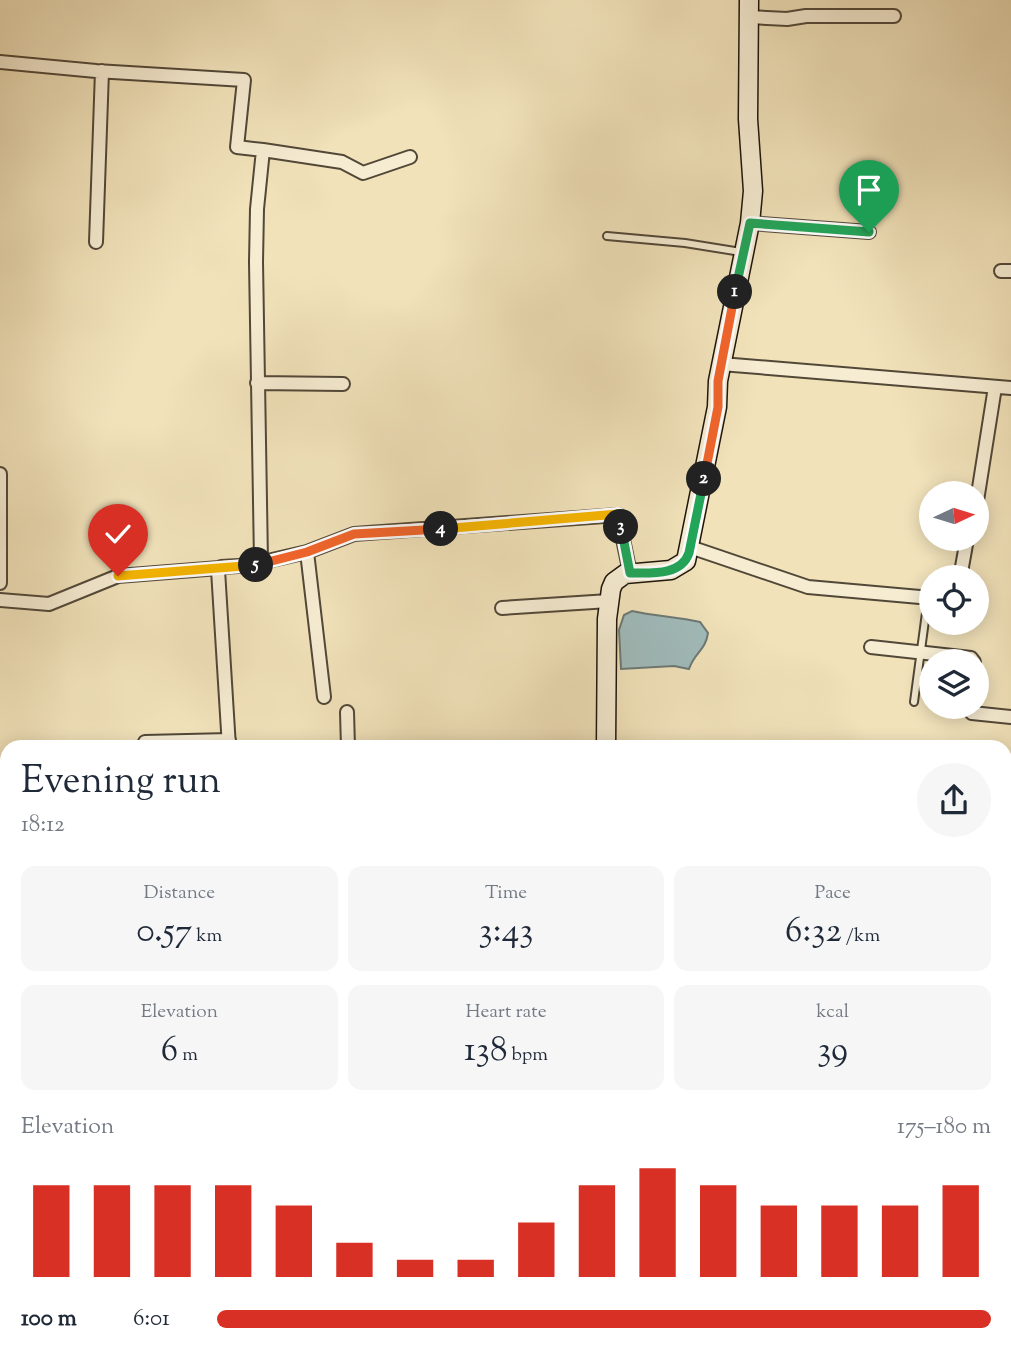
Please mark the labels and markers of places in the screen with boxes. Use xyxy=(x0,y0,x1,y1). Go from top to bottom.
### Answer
pin xyxy=(839,160,899,232)
pin: 1 xyxy=(718,274,752,310)
pin: 2 xyxy=(686,462,722,496)
pin xyxy=(88,504,148,576)
pin: 3 xyxy=(604,510,638,544)
pin: 4 xyxy=(424,512,458,546)
pin: 5 xyxy=(238,548,274,582)

